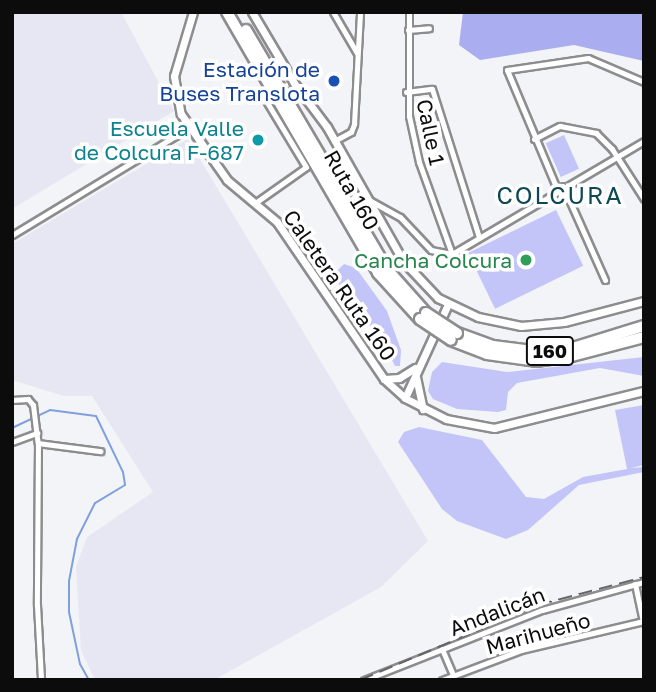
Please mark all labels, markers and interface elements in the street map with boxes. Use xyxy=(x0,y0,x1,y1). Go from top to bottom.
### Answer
place label: Estación de Buses Translota xyxy=(159,56,320,106)
marker: Estación de Buses Translota xyxy=(326,73,342,89)
street label: Calle 1 xyxy=(412,97,450,167)
place label: Escuela Valle de Colcura F-687 xyxy=(74,115,244,165)
marker: Escuela Valle de Colcura F-687 xyxy=(250,132,266,148)
street label: Ruta 160 xyxy=(319,146,385,234)
district label: COLCURA xyxy=(497,181,623,209)
street label: Caletera Ruta 160 xyxy=(278,205,402,365)
place label: Cancha Colcura xyxy=(354,247,512,273)
marker: Cancha Colcura xyxy=(518,252,534,268)
road number: 160 xyxy=(526,336,574,366)
street label: Andalicán xyxy=(446,581,548,641)
street label: Marihueño xyxy=(483,607,593,659)

